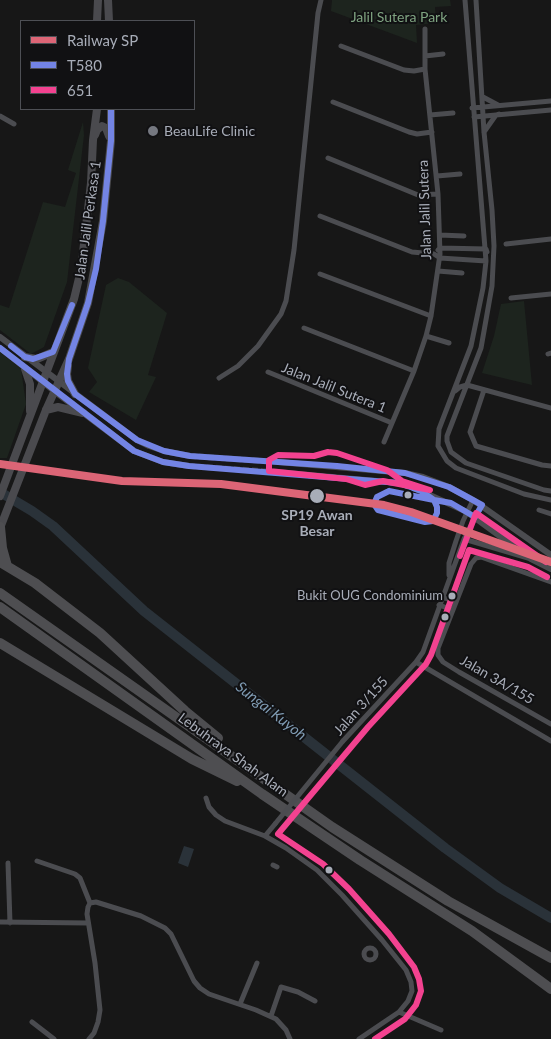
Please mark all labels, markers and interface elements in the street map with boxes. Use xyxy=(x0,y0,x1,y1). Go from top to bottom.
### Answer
park label: Jalil Sutera Park xyxy=(351,9,447,25)
legend xyxy=(20,20,195,110)
text: Railway SP xyxy=(67,31,138,49)
text: T580 xyxy=(67,56,102,74)
text: 651 xyxy=(67,81,93,99)
place label: BeauLife Clinic xyxy=(164,123,255,139)
marker: BeauLife Clinic xyxy=(146,124,160,138)
street label: Jalan Jalil Perkasa 1 xyxy=(71,160,105,280)
street label: Jalan Jalil Sutera xyxy=(415,160,435,260)
street label: Jalan Jalil Sutera 1 xyxy=(279,359,389,417)
marker: SP19 Awan Besar xyxy=(308,487,326,505)
unlabelled marker xyxy=(403,490,413,500)
place label: SP19 Awan Besar xyxy=(281,507,353,540)
place label: Bukit OUG Condominium xyxy=(297,588,443,604)
marker: Bukit OUG Condominium xyxy=(447,591,457,601)
unlabelled marker xyxy=(440,612,450,622)
street label: Jalan 3A/155 xyxy=(457,652,537,708)
street label: Jalan 3/155 xyxy=(330,673,392,739)
water label: Sungai Kuyoh xyxy=(232,678,310,744)
street label: Lebuhraya Shah Alam xyxy=(175,709,291,801)
unlabelled marker xyxy=(324,865,334,875)

